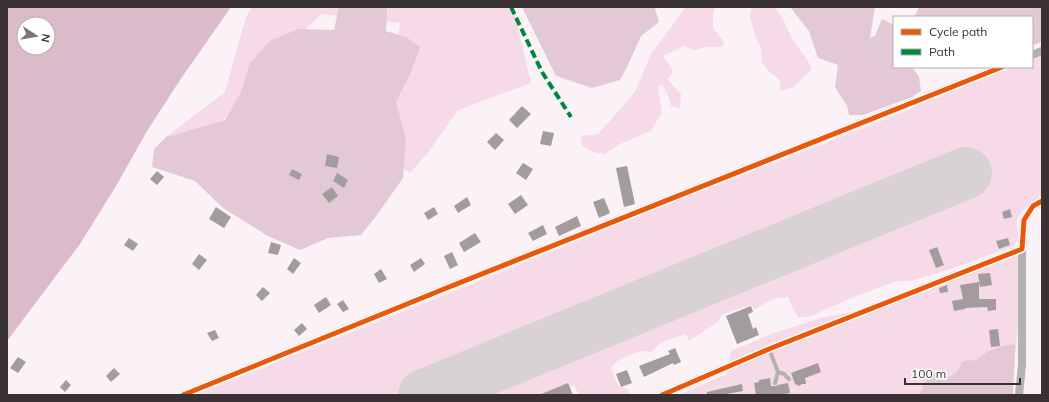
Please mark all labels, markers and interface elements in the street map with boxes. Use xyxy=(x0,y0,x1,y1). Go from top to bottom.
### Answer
north arrow xyxy=(16,16,56,56)
legend xyxy=(893,16,1033,68)
text: Cycle path xyxy=(929,24,987,39)
text: N xyxy=(38,33,53,44)
text: Path xyxy=(929,44,955,59)
scale bar xyxy=(905,360,1020,386)
text: 100 m xyxy=(911,366,946,381)

